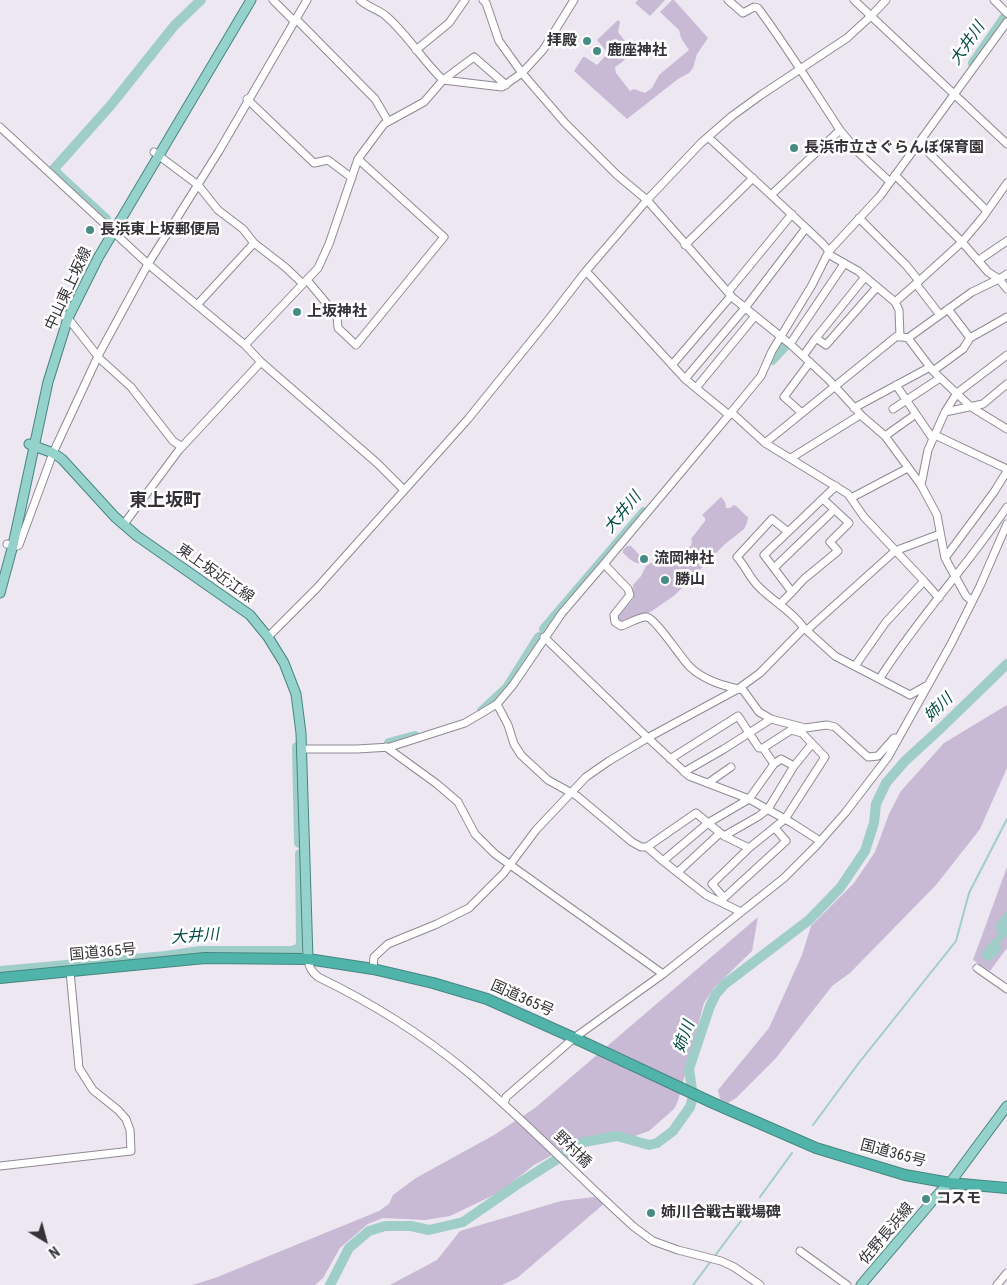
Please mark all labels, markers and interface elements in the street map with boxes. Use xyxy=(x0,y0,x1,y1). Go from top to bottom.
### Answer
water label: 大井川 xyxy=(946,19,990,69)
place label: 拝殿 xyxy=(547,32,577,50)
marker: 拝殿 xyxy=(581,35,593,47)
place label: 鹿座神社 xyxy=(607,42,667,60)
marker: 鹿座神社 xyxy=(591,45,603,57)
place label: 長浜市立さぐらんぼ保育園 xyxy=(804,139,984,157)
marker: 長浜市立さぐらんぼ保育園 xyxy=(788,142,800,154)
place label: 長浜東上坂郵便局 xyxy=(100,221,220,239)
marker: 長浜東上坂郵便局 xyxy=(84,224,96,236)
street label: 中山東上坂線 xyxy=(42,244,96,334)
place label: 上坂神社 xyxy=(307,303,367,321)
marker: 上坂神社 xyxy=(291,306,303,318)
water label: 大井川 xyxy=(600,488,646,538)
district label: 東上坂町 xyxy=(129,490,201,512)
street label: 東上坂近江線 xyxy=(173,541,257,607)
place label: 流岡神社 xyxy=(654,550,714,568)
marker: 流岡神社 xyxy=(638,553,650,565)
place label: 勝山 xyxy=(675,571,705,589)
marker: 勝山 xyxy=(659,574,671,586)
water label: 姉川 xyxy=(921,690,957,726)
water label: 大井川 xyxy=(170,926,220,948)
street label: 国道365号 xyxy=(69,941,137,965)
street label: 国道365号 xyxy=(488,977,556,1021)
water label: 姉川 xyxy=(671,1019,699,1055)
street label: 野村橋 xyxy=(550,1128,594,1172)
street label: 国道365号 xyxy=(858,1137,928,1171)
place label: コスモ xyxy=(936,1190,981,1208)
marker: コスモ xyxy=(920,1193,932,1205)
street label: 佐野長浜線 xyxy=(856,1199,918,1269)
place label: 姉川合戦古戦場碑 xyxy=(661,1204,781,1222)
marker: 姉川合戦古戦場碑 xyxy=(645,1207,657,1219)
north arrow xyxy=(20,1215,70,1265)
text: N xyxy=(46,1243,62,1261)

